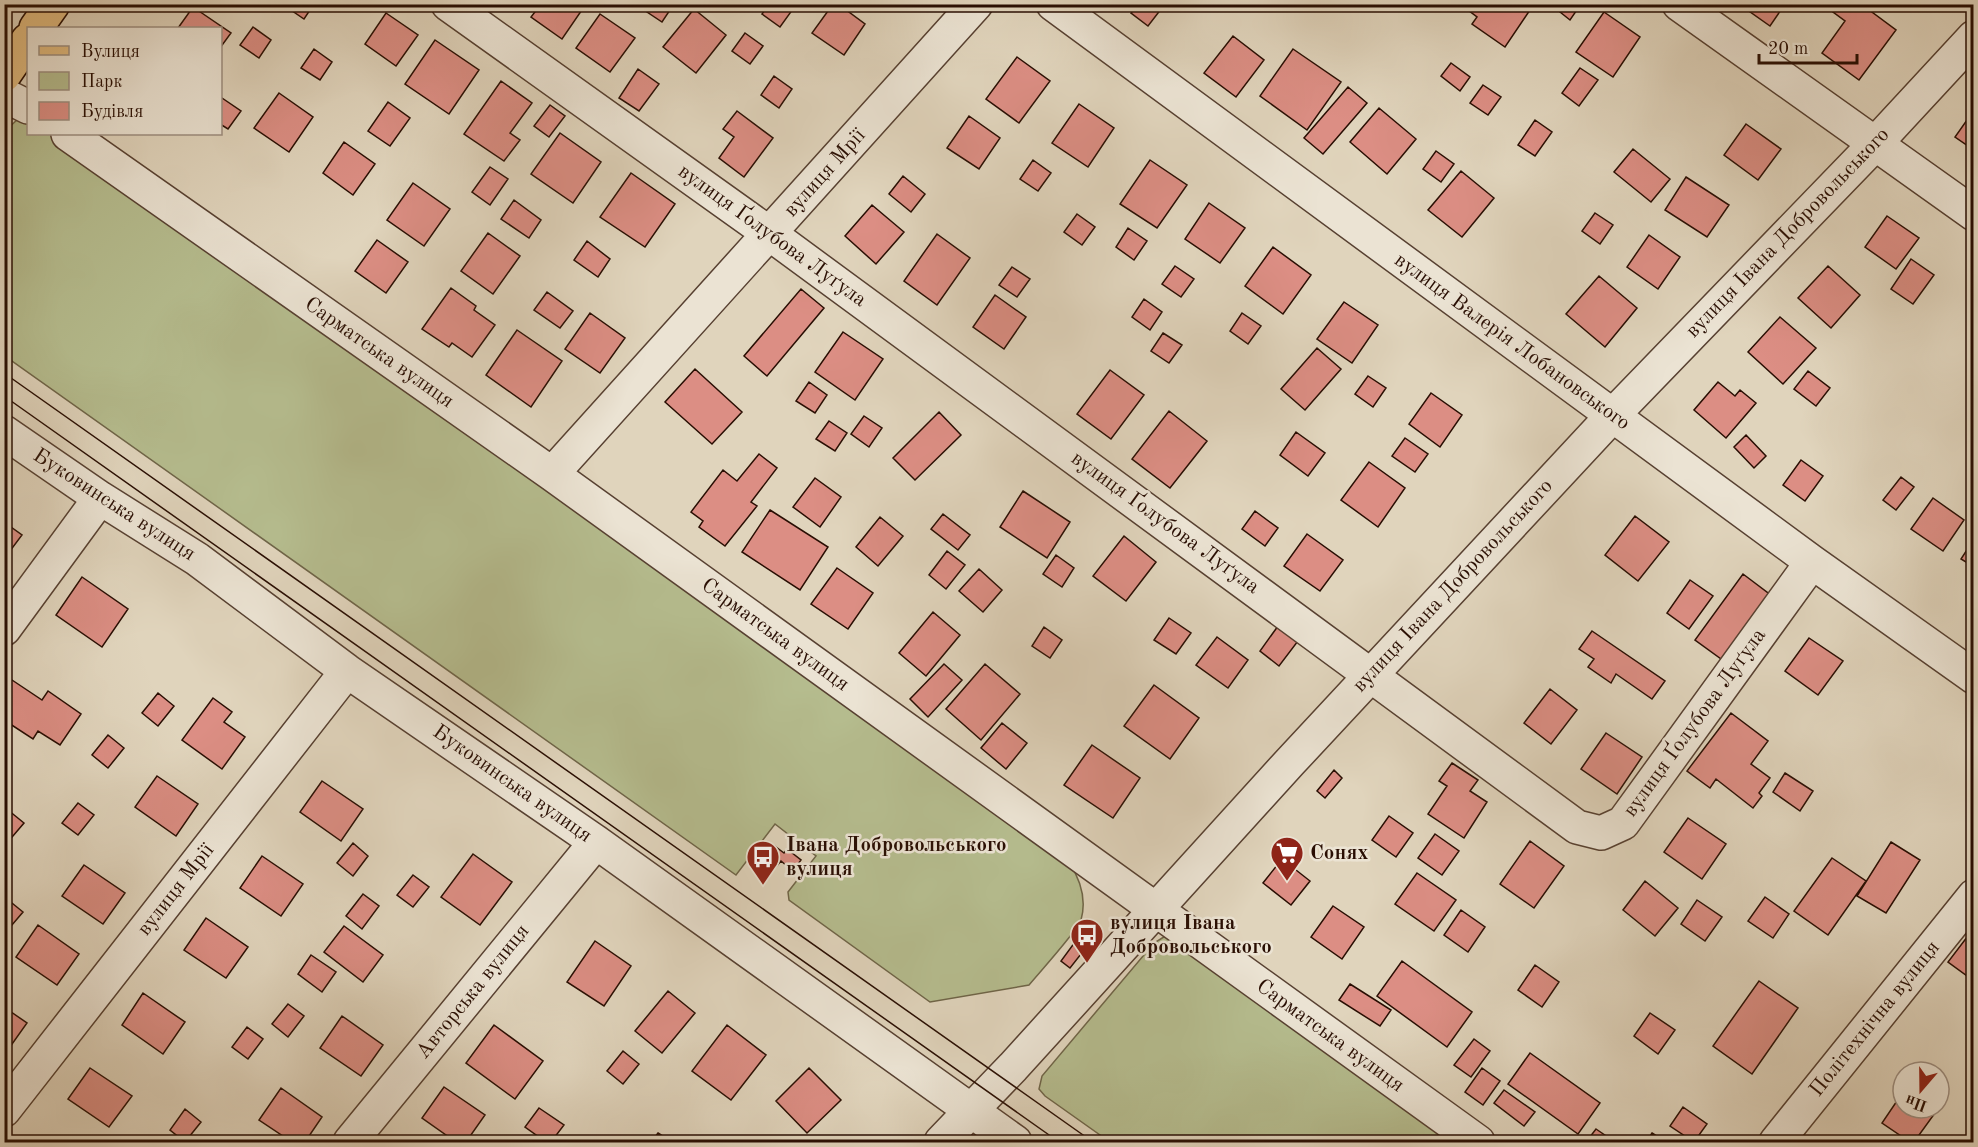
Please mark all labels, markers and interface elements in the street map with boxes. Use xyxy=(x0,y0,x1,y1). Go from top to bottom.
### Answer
legend xyxy=(27,27,222,135)
scale bar xyxy=(1759,27,1856,65)
text: 20 m xyxy=(1768,40,1808,58)
text: Вулиця xyxy=(81,43,140,61)
text: Парк xyxy=(81,73,122,91)
text: Будівля xyxy=(81,103,143,121)
street label: вулиця Івана Добровольського xyxy=(1682,124,1894,342)
street label: вулиця Мрії xyxy=(780,125,870,221)
street label: вулиця Ґолубова Луґула xyxy=(674,158,872,311)
street label: вулиця Валерія Лобановського xyxy=(1390,250,1634,434)
street label: Сарматська вулиця xyxy=(301,294,457,412)
street label: Буковинська вулиця xyxy=(29,445,199,565)
street label: вулиця Ґолубова Луґула xyxy=(1067,445,1265,598)
street label: вулиця Івана Добровольського xyxy=(1349,476,1557,696)
street label: Сарматська вулиця xyxy=(697,575,853,695)
street label: вулиця Ґолубова Луґула xyxy=(1617,623,1770,821)
street label: Буковинська вулиця xyxy=(429,721,595,847)
place label: Івана Добровольського вулиця xyxy=(786,835,1007,880)
supermarket icon: Сонях xyxy=(1269,835,1305,882)
bus stop icon: Івана Добровольського вулиця xyxy=(745,839,781,886)
street label: вулиця Мрії xyxy=(134,840,218,940)
place label: Сонях xyxy=(1310,843,1369,864)
place label: вулиця Івана Добровольського xyxy=(1110,913,1272,958)
bus stop icon: вулиця Івана Добровольського xyxy=(1069,917,1105,964)
street label: Авторська вулиця xyxy=(413,921,534,1063)
street label: Політехнічна вулиця xyxy=(1806,937,1944,1101)
street label: Сарматська вулиця xyxy=(1252,976,1408,1096)
north arrow xyxy=(1891,1060,1951,1120)
text: Пн xyxy=(1903,1091,1930,1114)

